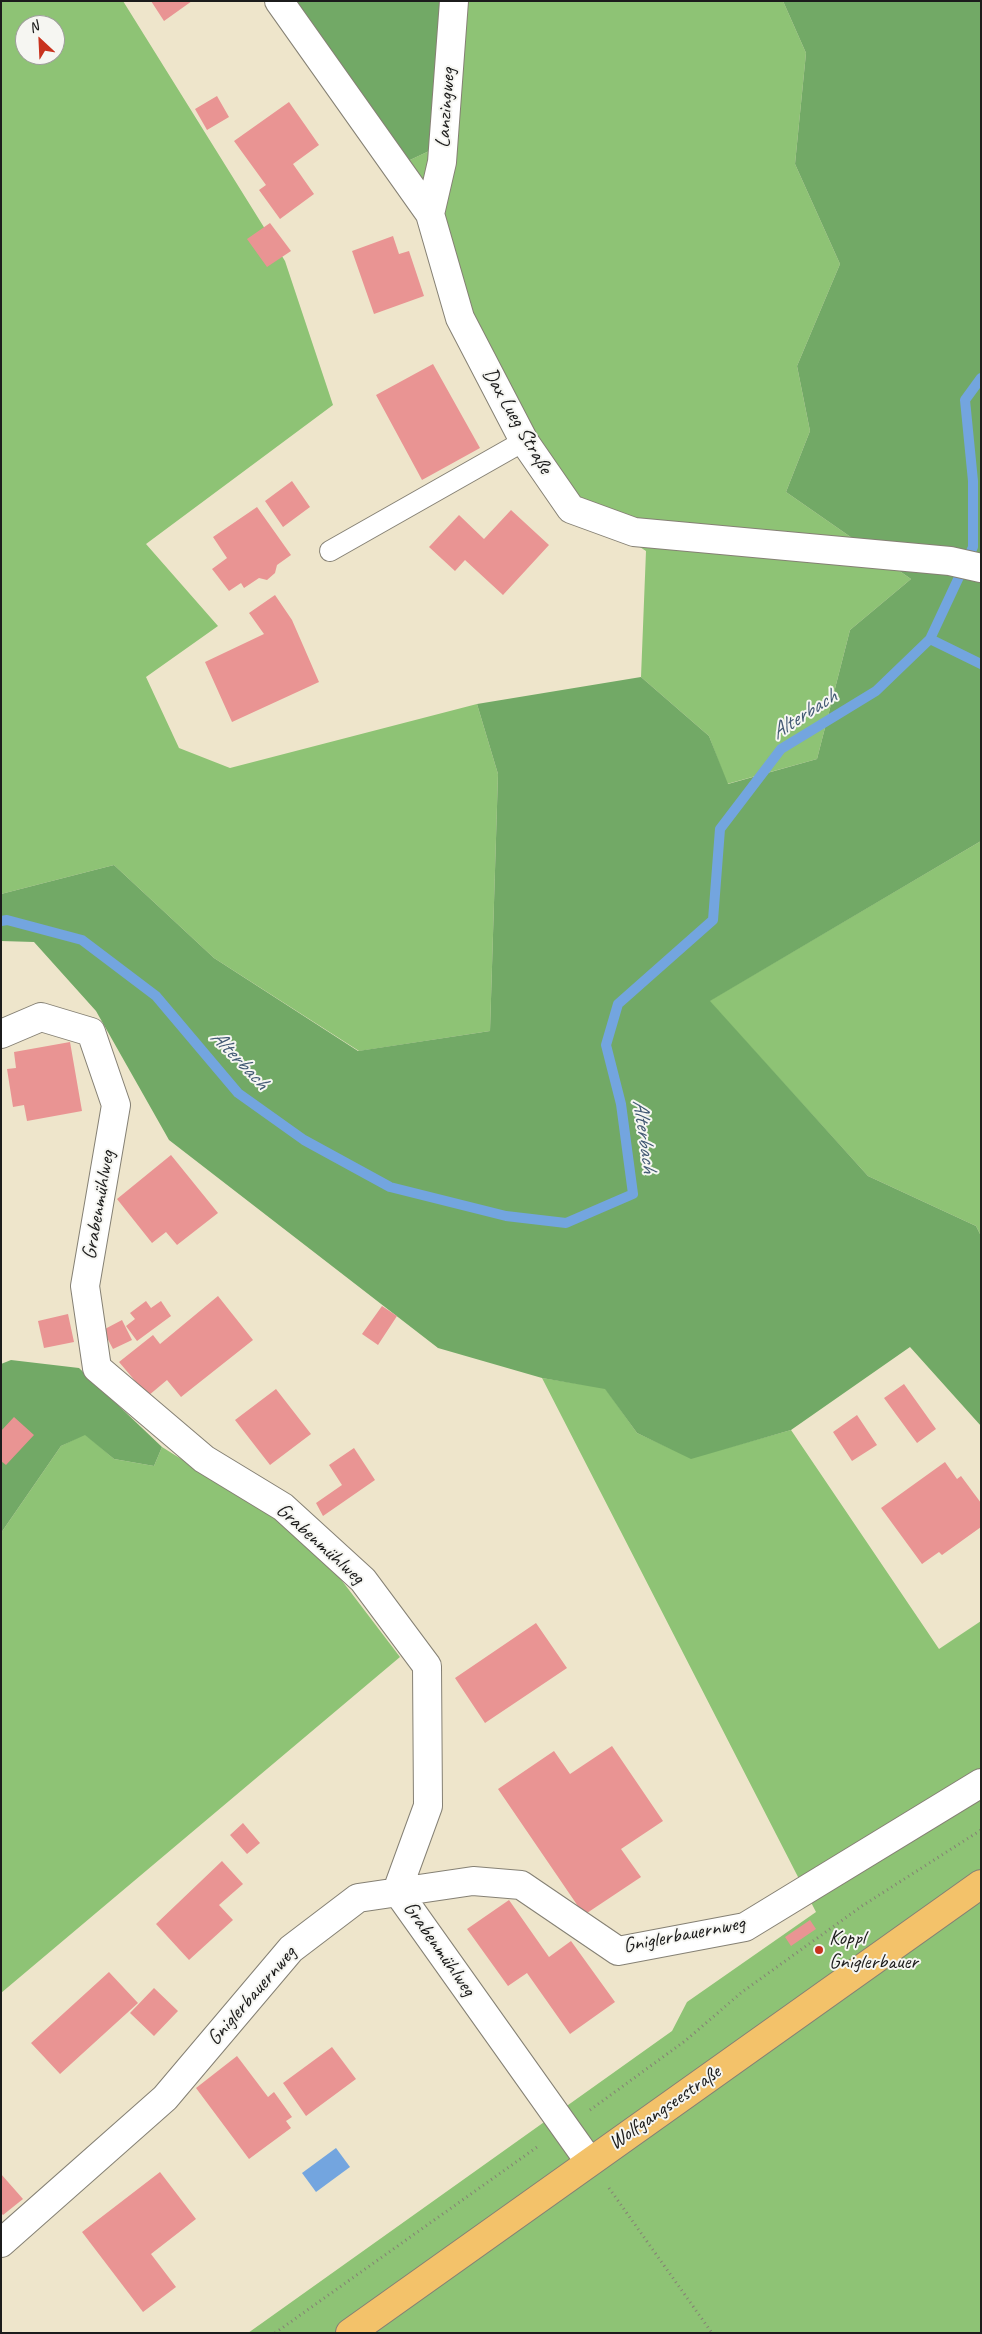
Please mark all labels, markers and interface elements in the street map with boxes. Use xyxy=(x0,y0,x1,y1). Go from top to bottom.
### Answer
north arrow xyxy=(15,15,65,65)
text: N xyxy=(26,17,41,36)
street label: Lanzingweg xyxy=(431,67,461,149)
street label: Dax Lueg Straße xyxy=(477,363,557,479)
water label: Alterbach xyxy=(766,684,842,746)
water label: Alterbach xyxy=(204,1024,274,1096)
water label: Alterbach xyxy=(626,1098,662,1174)
street label: Grabenmühlweg xyxy=(77,1149,121,1261)
street label: Grabenmühlweg xyxy=(271,1498,369,1590)
street label: Grabenmühlweg xyxy=(397,1897,481,2001)
street label: Gniglerbauernweg xyxy=(621,1911,747,1959)
place label: Koppl Gniglerbauer xyxy=(829,1925,918,1975)
street label: Gniglerbauernweg xyxy=(202,1941,302,2051)
marker: Koppl Gniglerbauer xyxy=(813,1944,825,1956)
street label: Wolfgangseestraße xyxy=(604,2060,726,2156)

